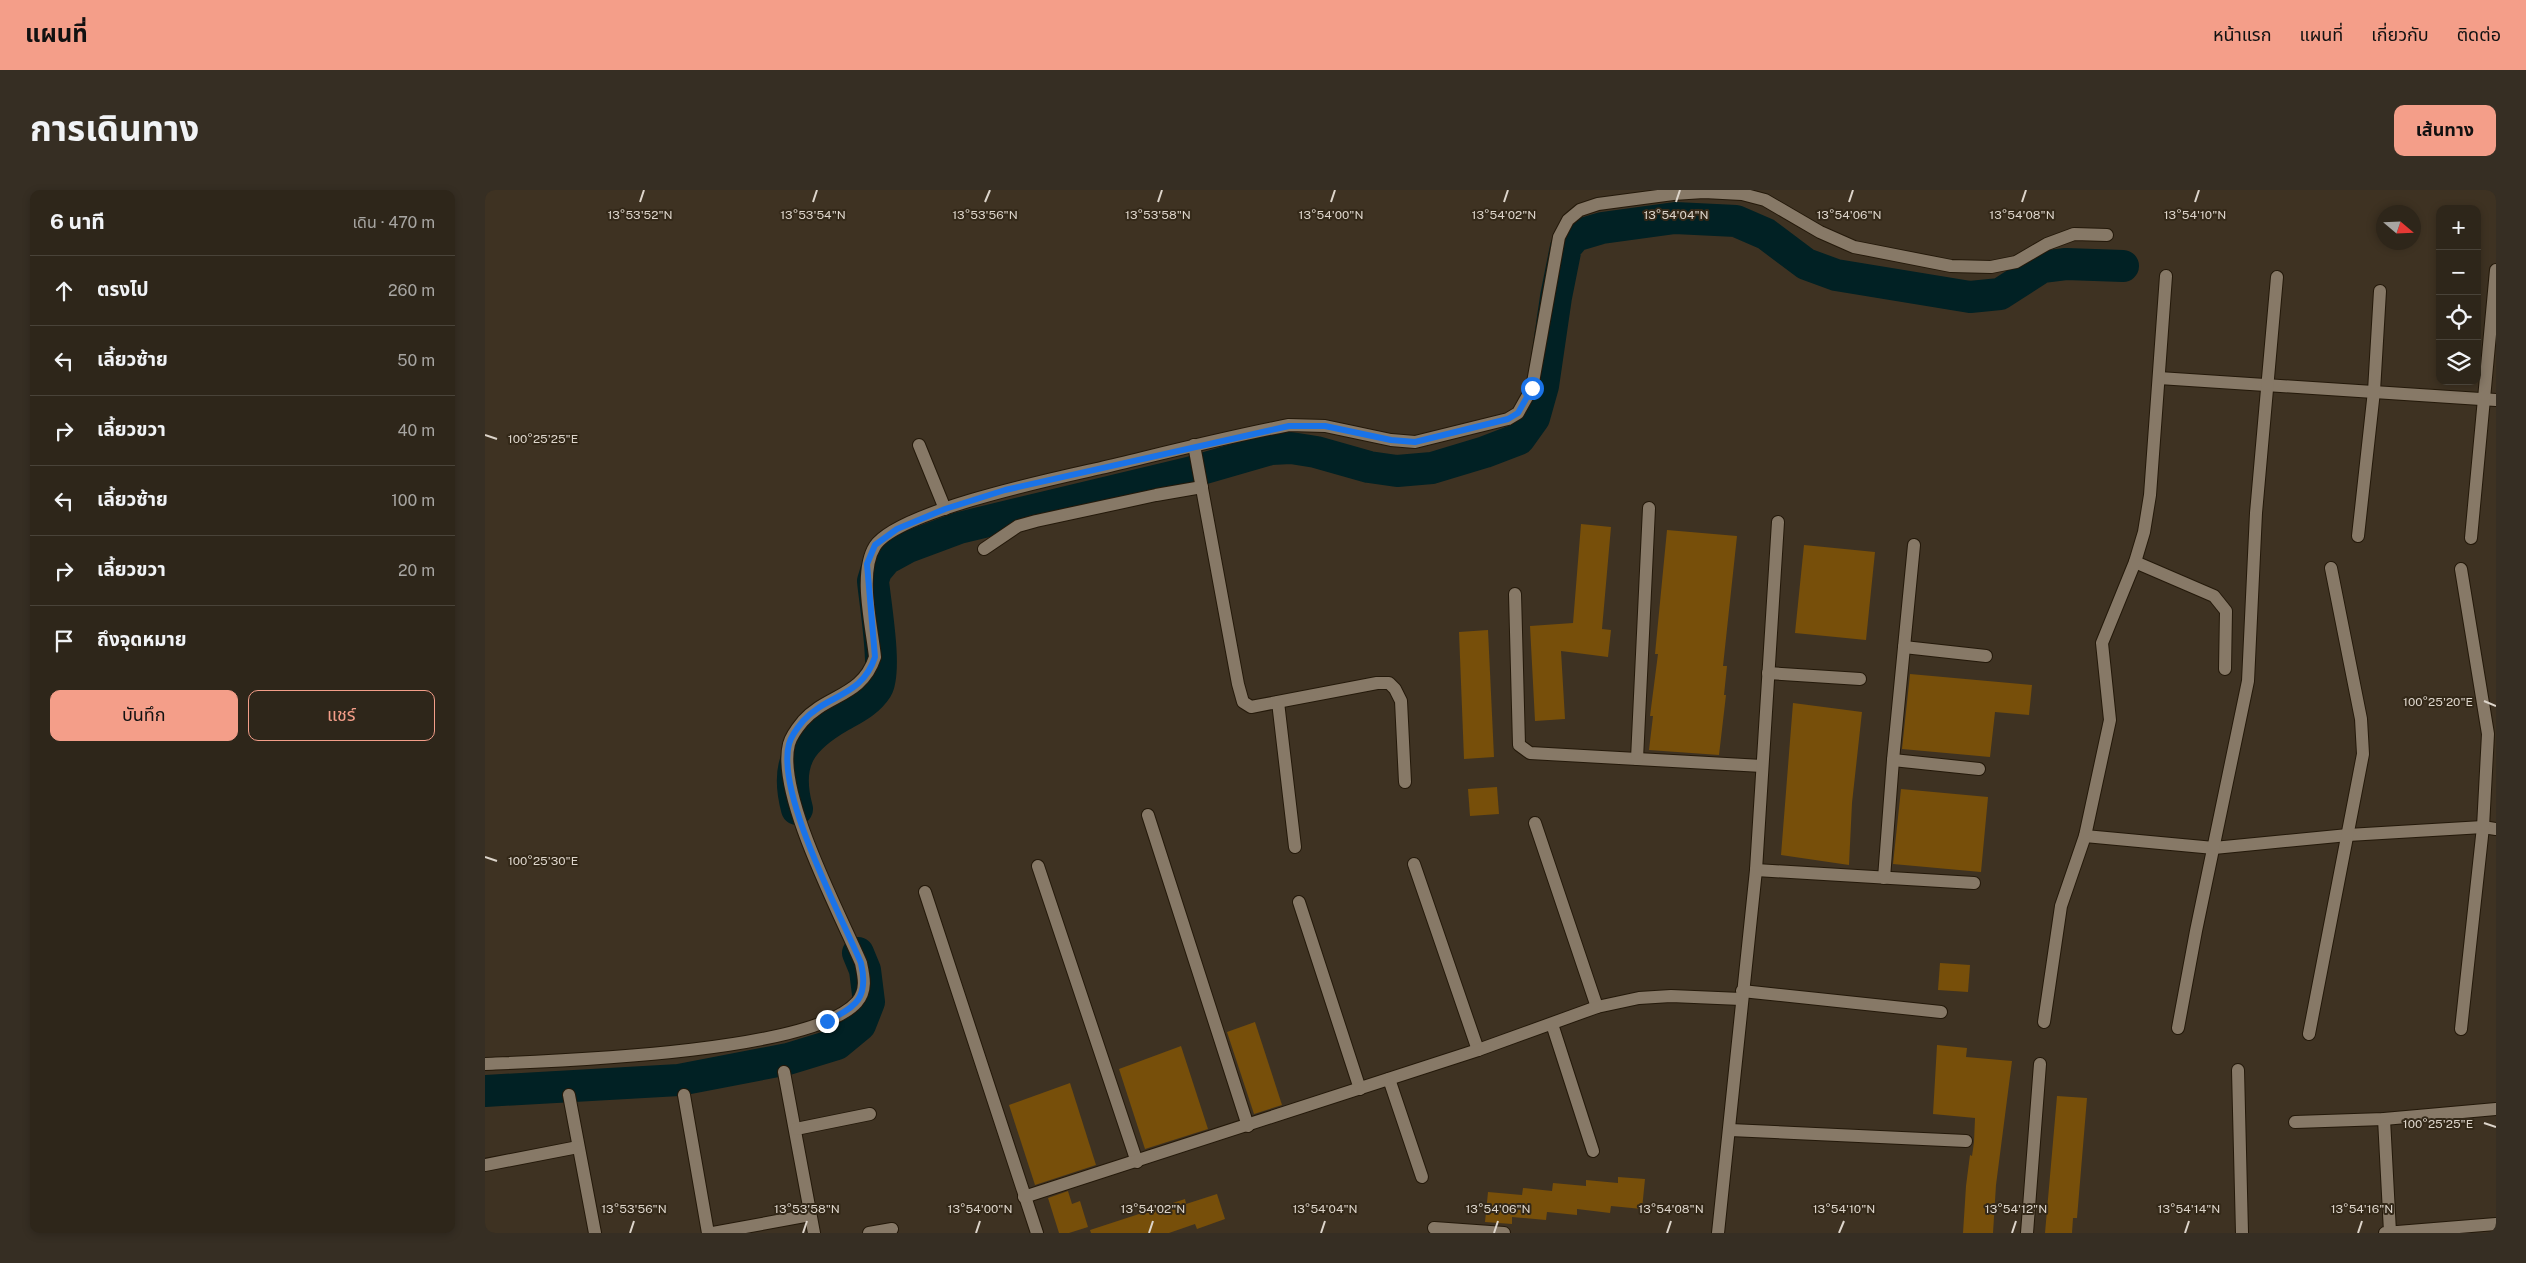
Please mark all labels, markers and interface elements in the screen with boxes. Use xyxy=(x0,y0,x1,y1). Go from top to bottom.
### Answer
text: แผนที่ xyxy=(25,19,88,47)
text: หน้าแรก xyxy=(2213,24,2271,45)
text: แผนที่ xyxy=(2299,24,2343,45)
text: เกี่ยวกับ xyxy=(2371,24,2429,45)
text: ติดต่อ xyxy=(2457,24,2501,45)
button: เส้นทาง xyxy=(2394,105,2496,156)
text: การเดินทาง xyxy=(30,108,199,149)
north arrow xyxy=(2376,205,2421,250)
map controls xyxy=(2436,205,2481,385)
button: + xyxy=(2436,205,2481,250)
text: 13°53'52"N xyxy=(607,208,673,222)
text: 13°53'54"N xyxy=(780,208,846,222)
text: 13°53'56"N xyxy=(952,208,1018,222)
text: 13°53'58"N xyxy=(1125,208,1191,222)
text: 13°54'00"N xyxy=(1299,208,1363,222)
text: 13°54'02"N xyxy=(1472,208,1536,222)
text: 13°54'04"N xyxy=(1643,208,1709,222)
text: 13°54'06"N xyxy=(1816,208,1882,222)
text: 13°54'08"N xyxy=(1989,208,2055,222)
text: 13°54'10"N xyxy=(2164,208,2226,222)
text: 6 นาที xyxy=(50,209,105,234)
text: เดิน · 470 m xyxy=(353,213,435,232)
button: − xyxy=(2436,250,2481,295)
icon: ahead xyxy=(50,277,78,305)
text: ตรงไป xyxy=(97,278,149,300)
text: 260 m xyxy=(388,281,435,300)
button: locate xyxy=(2436,295,2481,340)
button: layers xyxy=(2436,340,2481,385)
icon: left xyxy=(50,347,78,375)
text: เลี้ยวซ้าย xyxy=(97,348,168,370)
text: 50 m xyxy=(397,351,435,370)
route start xyxy=(1521,377,1544,400)
icon: right xyxy=(50,417,78,445)
text: เลี้ยวขวา xyxy=(97,418,166,440)
text: 40 m xyxy=(397,421,435,440)
text: 100°25'25"E xyxy=(508,432,578,446)
icon: left xyxy=(50,487,78,515)
text: เลี้ยวซ้าย xyxy=(97,488,168,510)
text: 100 m xyxy=(391,491,435,510)
icon: right xyxy=(50,557,78,585)
text: เลี้ยวขวา xyxy=(97,558,166,580)
text: 20 m xyxy=(398,561,435,580)
icon: arrive xyxy=(50,627,78,655)
text: ถึงจุดหมาย xyxy=(97,628,187,650)
button: บันทึก xyxy=(50,690,238,741)
button: แชร์ xyxy=(248,690,435,741)
text: 100°25'20"E xyxy=(2403,695,2473,709)
text: 100°25'30"E xyxy=(508,854,578,868)
route end xyxy=(816,1010,839,1033)
text: 100°25'25"E xyxy=(2403,1117,2473,1131)
text: 13°53'56"N xyxy=(601,1202,667,1216)
text: 13°53'58"N xyxy=(774,1202,840,1216)
text: 13°54'00"N xyxy=(948,1202,1012,1216)
text: 13°54'02"N xyxy=(1121,1202,1185,1216)
text: 13°54'04"N xyxy=(1292,1202,1358,1216)
text: 13°54'06"N xyxy=(1465,1202,1531,1216)
text: 13°54'08"N xyxy=(1638,1202,1704,1216)
text: 13°54'10"N xyxy=(1813,1202,1875,1216)
text: 13°54'12"N xyxy=(1985,1202,2047,1216)
text: 13°54'14"N xyxy=(2158,1202,2220,1216)
text: 13°54'16"N xyxy=(2331,1202,2393,1216)

